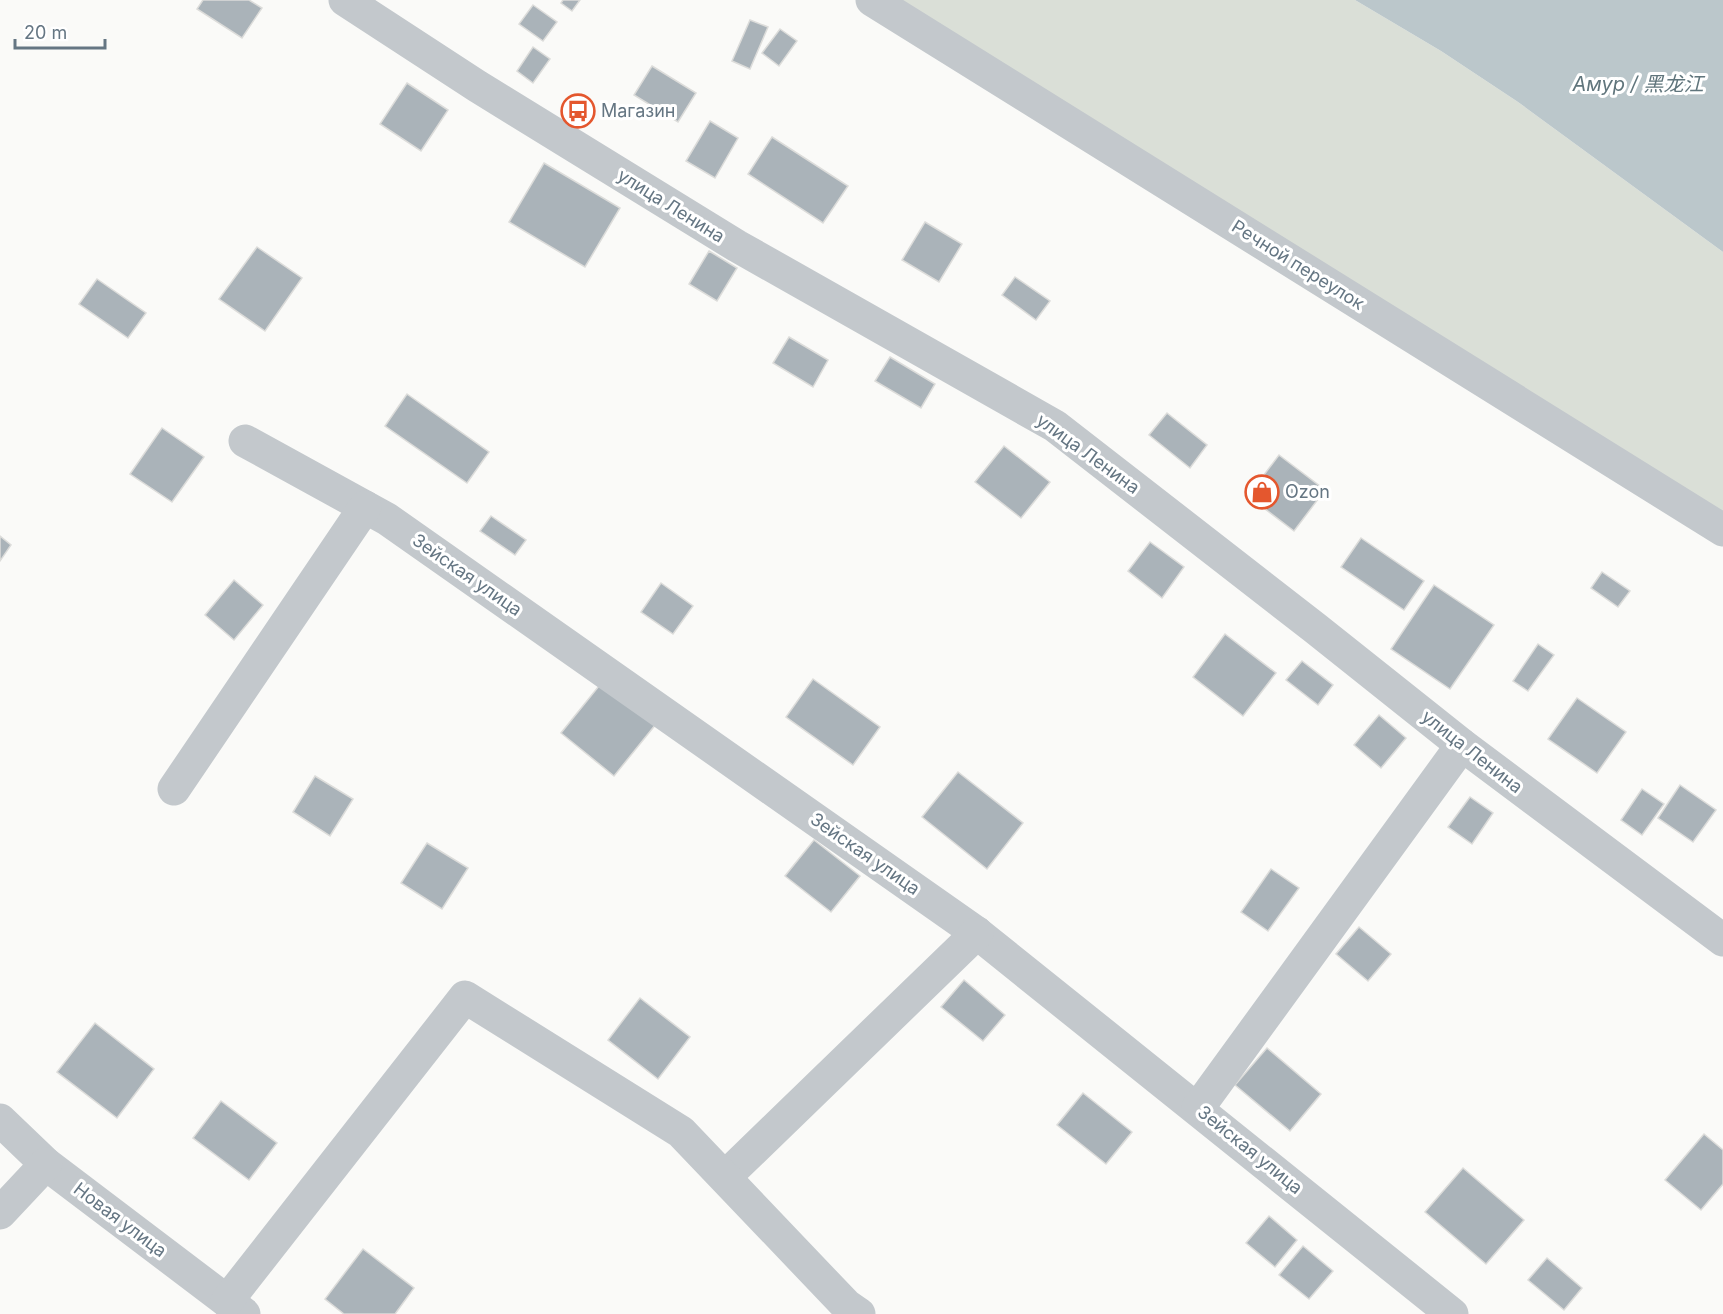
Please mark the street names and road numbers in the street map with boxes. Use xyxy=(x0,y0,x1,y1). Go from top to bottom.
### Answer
street label: улица Ленина xyxy=(614,164,729,247)
street label: Речной переулок xyxy=(1228,215,1369,314)
street label: улица Ленина xyxy=(1033,409,1144,498)
street label: Зейская улица xyxy=(409,529,526,620)
street label: улица Ленина xyxy=(1418,706,1527,798)
street label: Зейская улица xyxy=(807,808,924,899)
street label: Зейская улица xyxy=(1194,1101,1307,1198)
street label: Новая улица xyxy=(70,1178,171,1261)

